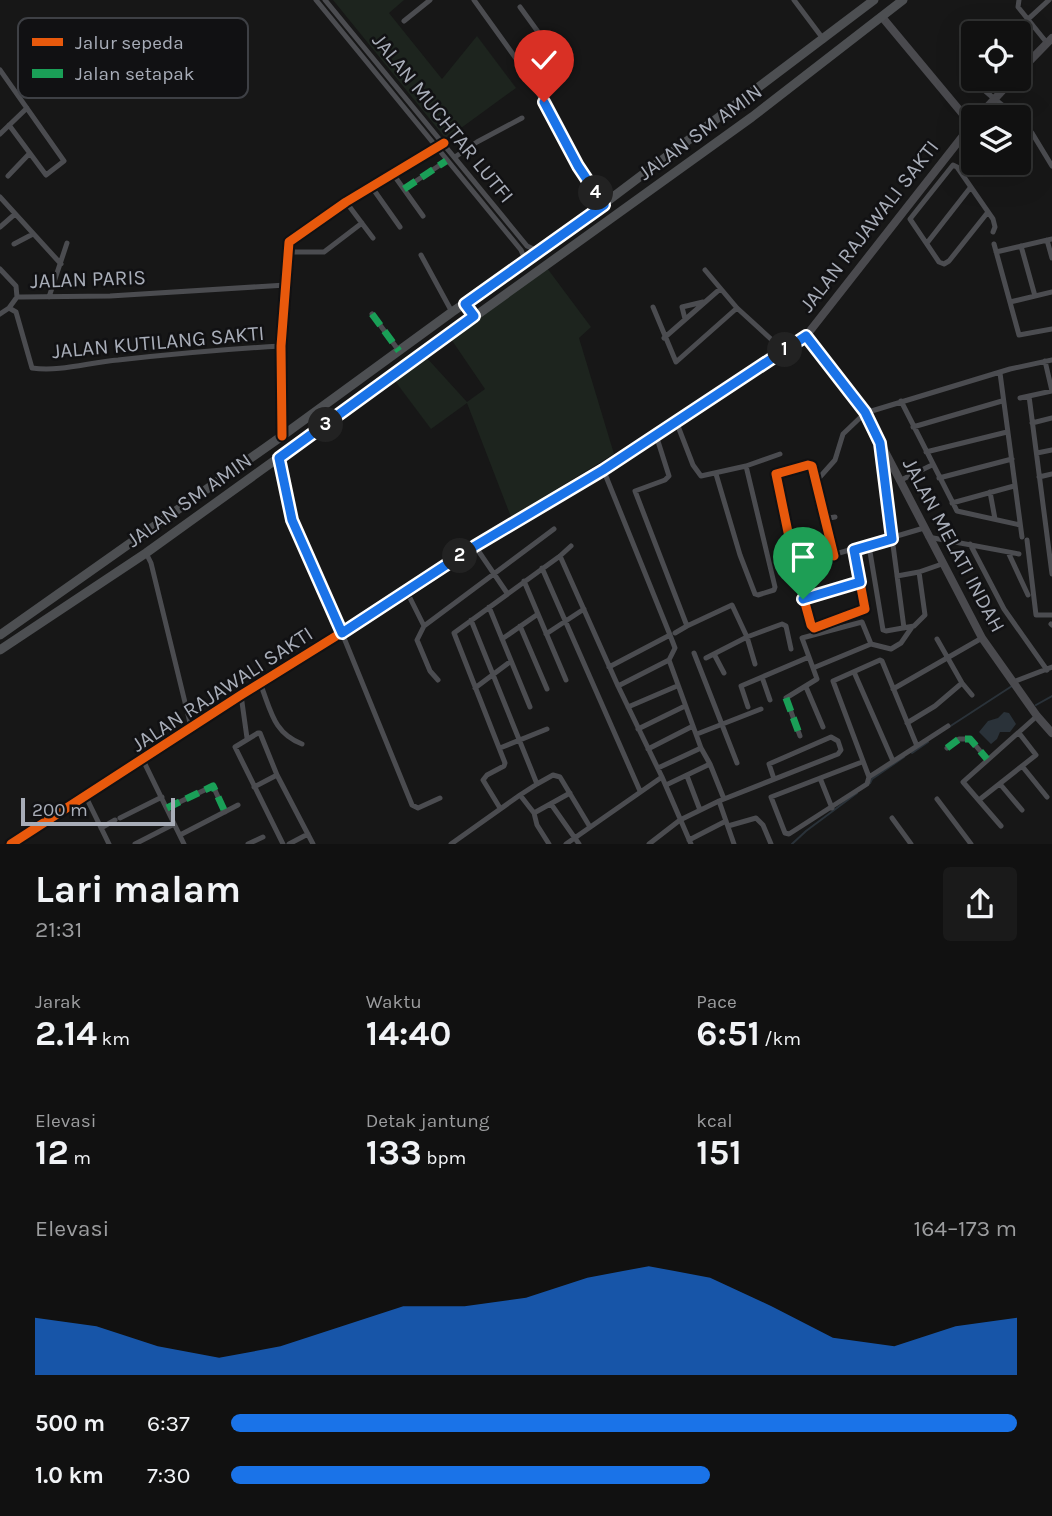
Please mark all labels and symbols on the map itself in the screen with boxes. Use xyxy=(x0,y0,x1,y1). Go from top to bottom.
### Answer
legend xyxy=(18,18,248,98)
street label: JALAN MUCHTAR LUTFI xyxy=(367,29,519,207)
pin xyxy=(514,30,574,102)
text: Jalur sepeda xyxy=(75,32,184,54)
text: Jalan setapak xyxy=(75,63,195,85)
street label: JALAN SM AMIN xyxy=(633,79,767,185)
street label: JALAN RAJAWALI SAKTI xyxy=(794,135,944,317)
pin: 4 xyxy=(578,176,614,210)
street label: JALAN PARIS xyxy=(30,265,146,293)
street label: JALAN KUTILANG SAKTI xyxy=(51,321,265,363)
pin: 1 xyxy=(768,332,802,368)
pin: 3 xyxy=(308,408,344,442)
street label: JALAN SM AMIN xyxy=(122,448,256,552)
street label: JALAN MELATI INDAH xyxy=(898,454,1010,636)
pin xyxy=(773,527,833,599)
pin: 2 xyxy=(442,538,477,574)
street label: JALAN RAJAWALI SAKTI xyxy=(127,621,317,757)
scale bar xyxy=(21,795,175,827)

